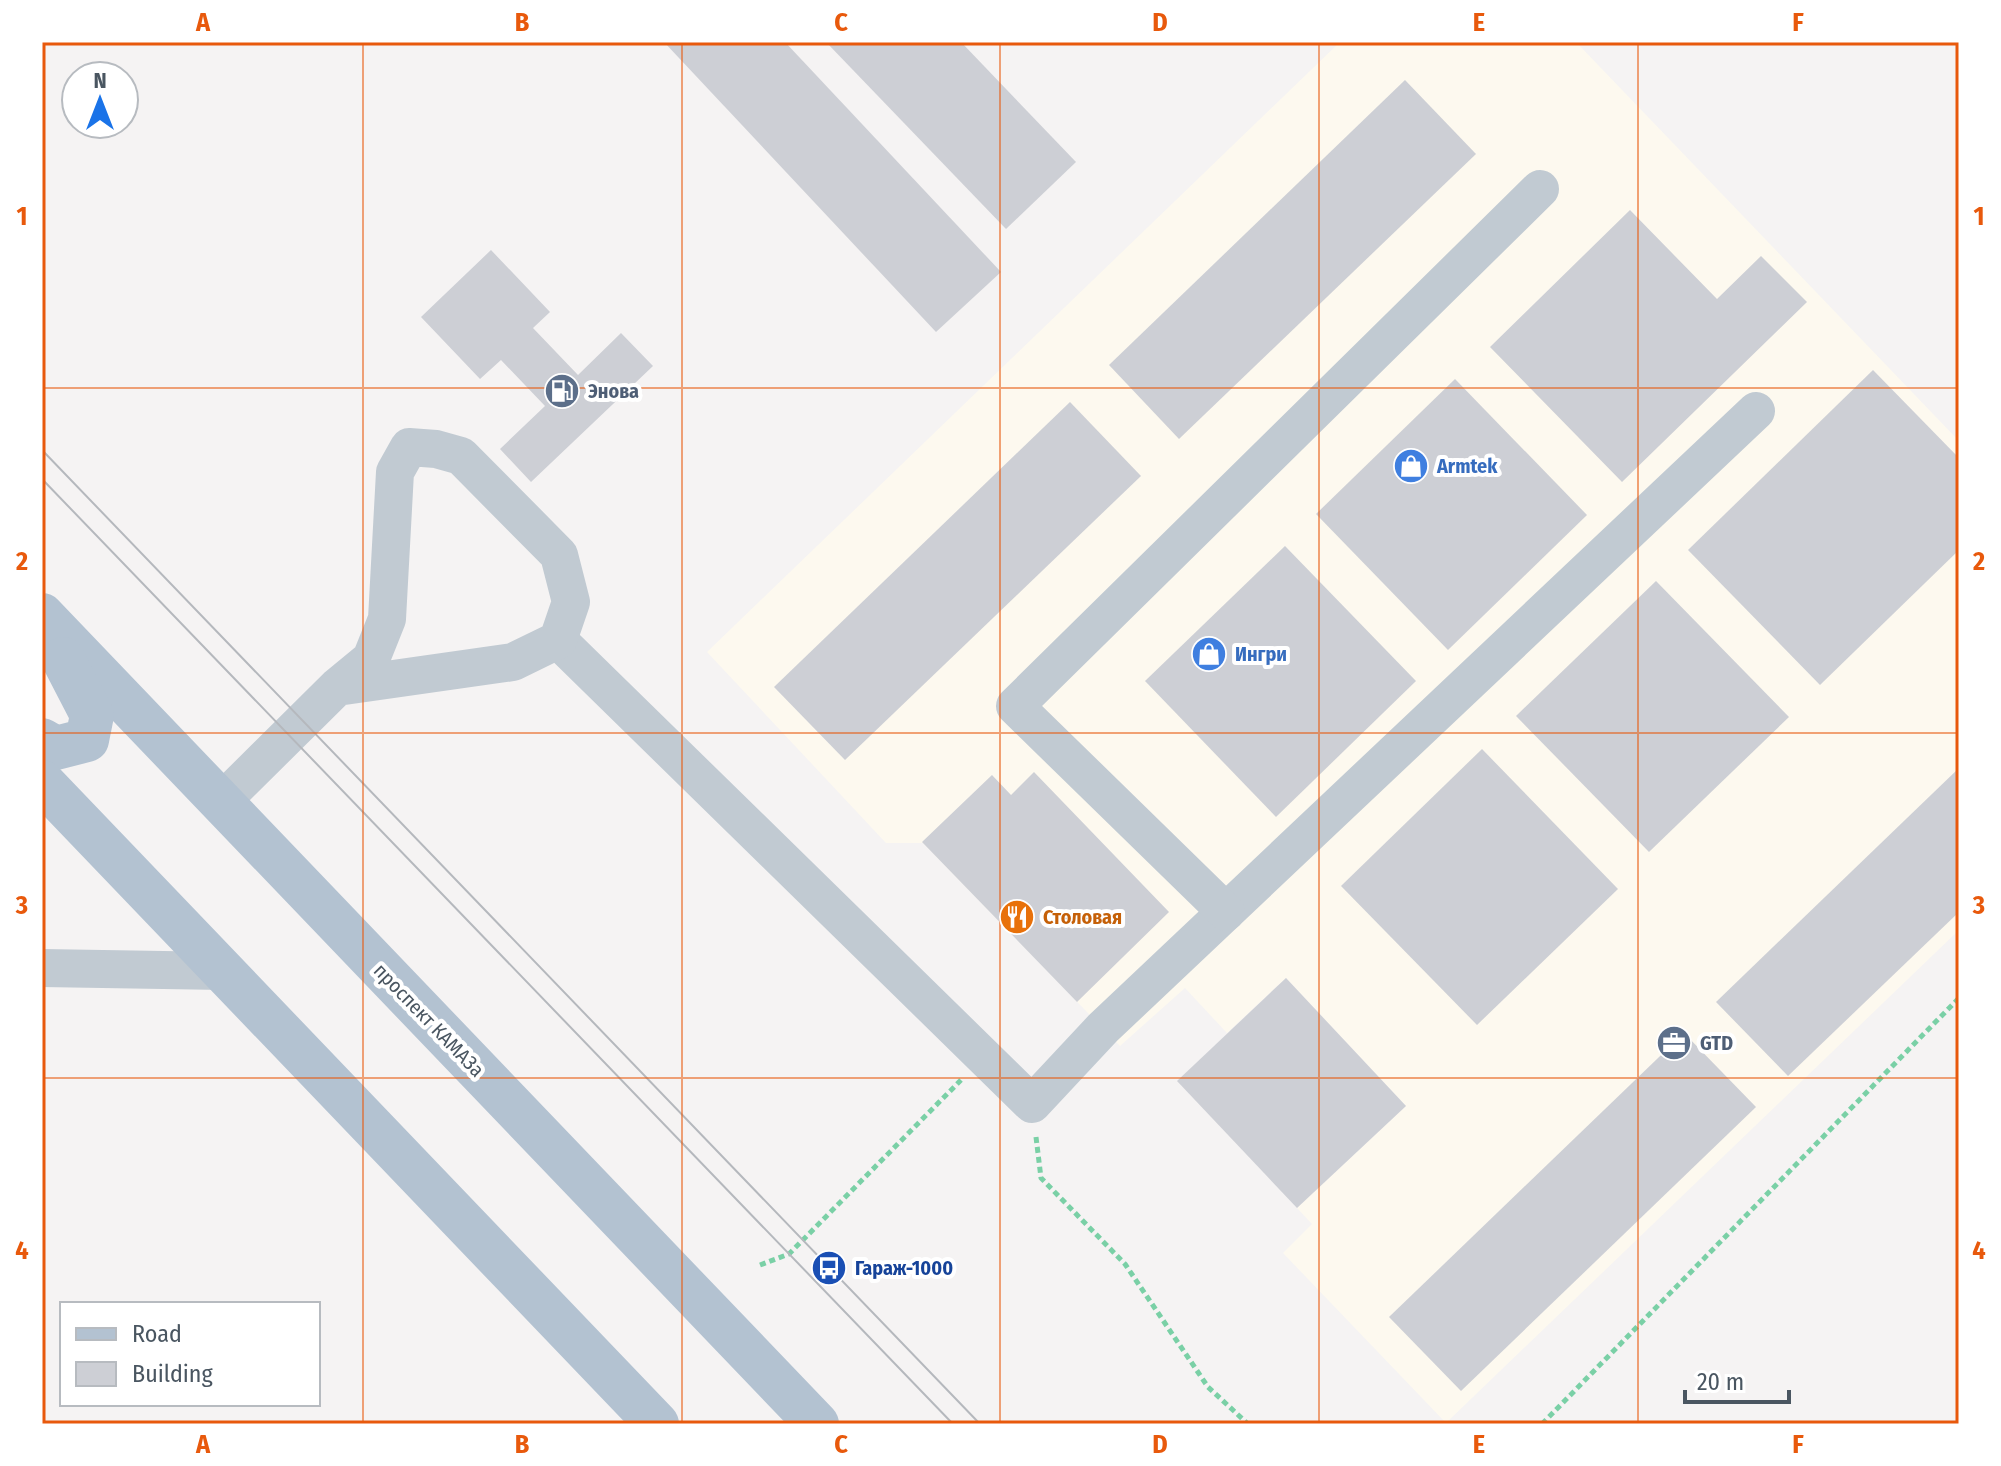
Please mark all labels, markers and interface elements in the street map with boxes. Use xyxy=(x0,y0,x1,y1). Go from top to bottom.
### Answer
text: A xyxy=(195,7,211,38)
text: B xyxy=(515,7,530,38)
text: C xyxy=(834,7,848,38)
text: D xyxy=(1152,7,1168,38)
text: E xyxy=(1473,7,1485,38)
text: F xyxy=(1792,7,1804,38)
north arrow xyxy=(60,60,140,140)
text: N xyxy=(93,67,107,94)
text: 1 xyxy=(17,201,28,232)
text: 1 xyxy=(1974,201,1985,232)
fuel station icon: Энова xyxy=(543,372,581,410)
place label: Энова xyxy=(588,379,639,403)
shop icon: Armtek xyxy=(1392,447,1430,485)
place label: Armtek xyxy=(1436,454,1498,478)
text: 2 xyxy=(15,546,28,577)
text: 2 xyxy=(1972,546,1985,577)
shop icon: Ингри xyxy=(1190,635,1228,673)
place label: Ингри xyxy=(1235,642,1287,666)
text: 3 xyxy=(15,890,28,921)
text: 3 xyxy=(1972,890,1985,921)
restaurant icon: Столовая xyxy=(998,898,1036,936)
place label: Столовая xyxy=(1043,905,1122,929)
street label: проспект КАМАЗа xyxy=(369,958,489,1082)
office icon: GTD xyxy=(1655,1024,1693,1062)
place label: GTD xyxy=(1700,1031,1733,1055)
text: 4 xyxy=(15,1235,29,1266)
text: 4 xyxy=(1972,1235,1986,1266)
bus stop icon: Гараж-1000 xyxy=(810,1249,848,1287)
place label: Гараж-1000 xyxy=(855,1256,953,1280)
legend xyxy=(60,1302,320,1406)
text: Road xyxy=(132,1320,182,1348)
scale bar xyxy=(1685,1354,1789,1404)
text: Building xyxy=(132,1360,214,1388)
text: 20 m xyxy=(1697,1368,1744,1396)
text: A xyxy=(195,1429,211,1460)
text: B xyxy=(515,1429,530,1460)
text: C xyxy=(834,1429,848,1460)
text: D xyxy=(1152,1429,1168,1460)
text: E xyxy=(1473,1429,1485,1460)
text: F xyxy=(1792,1429,1804,1460)

